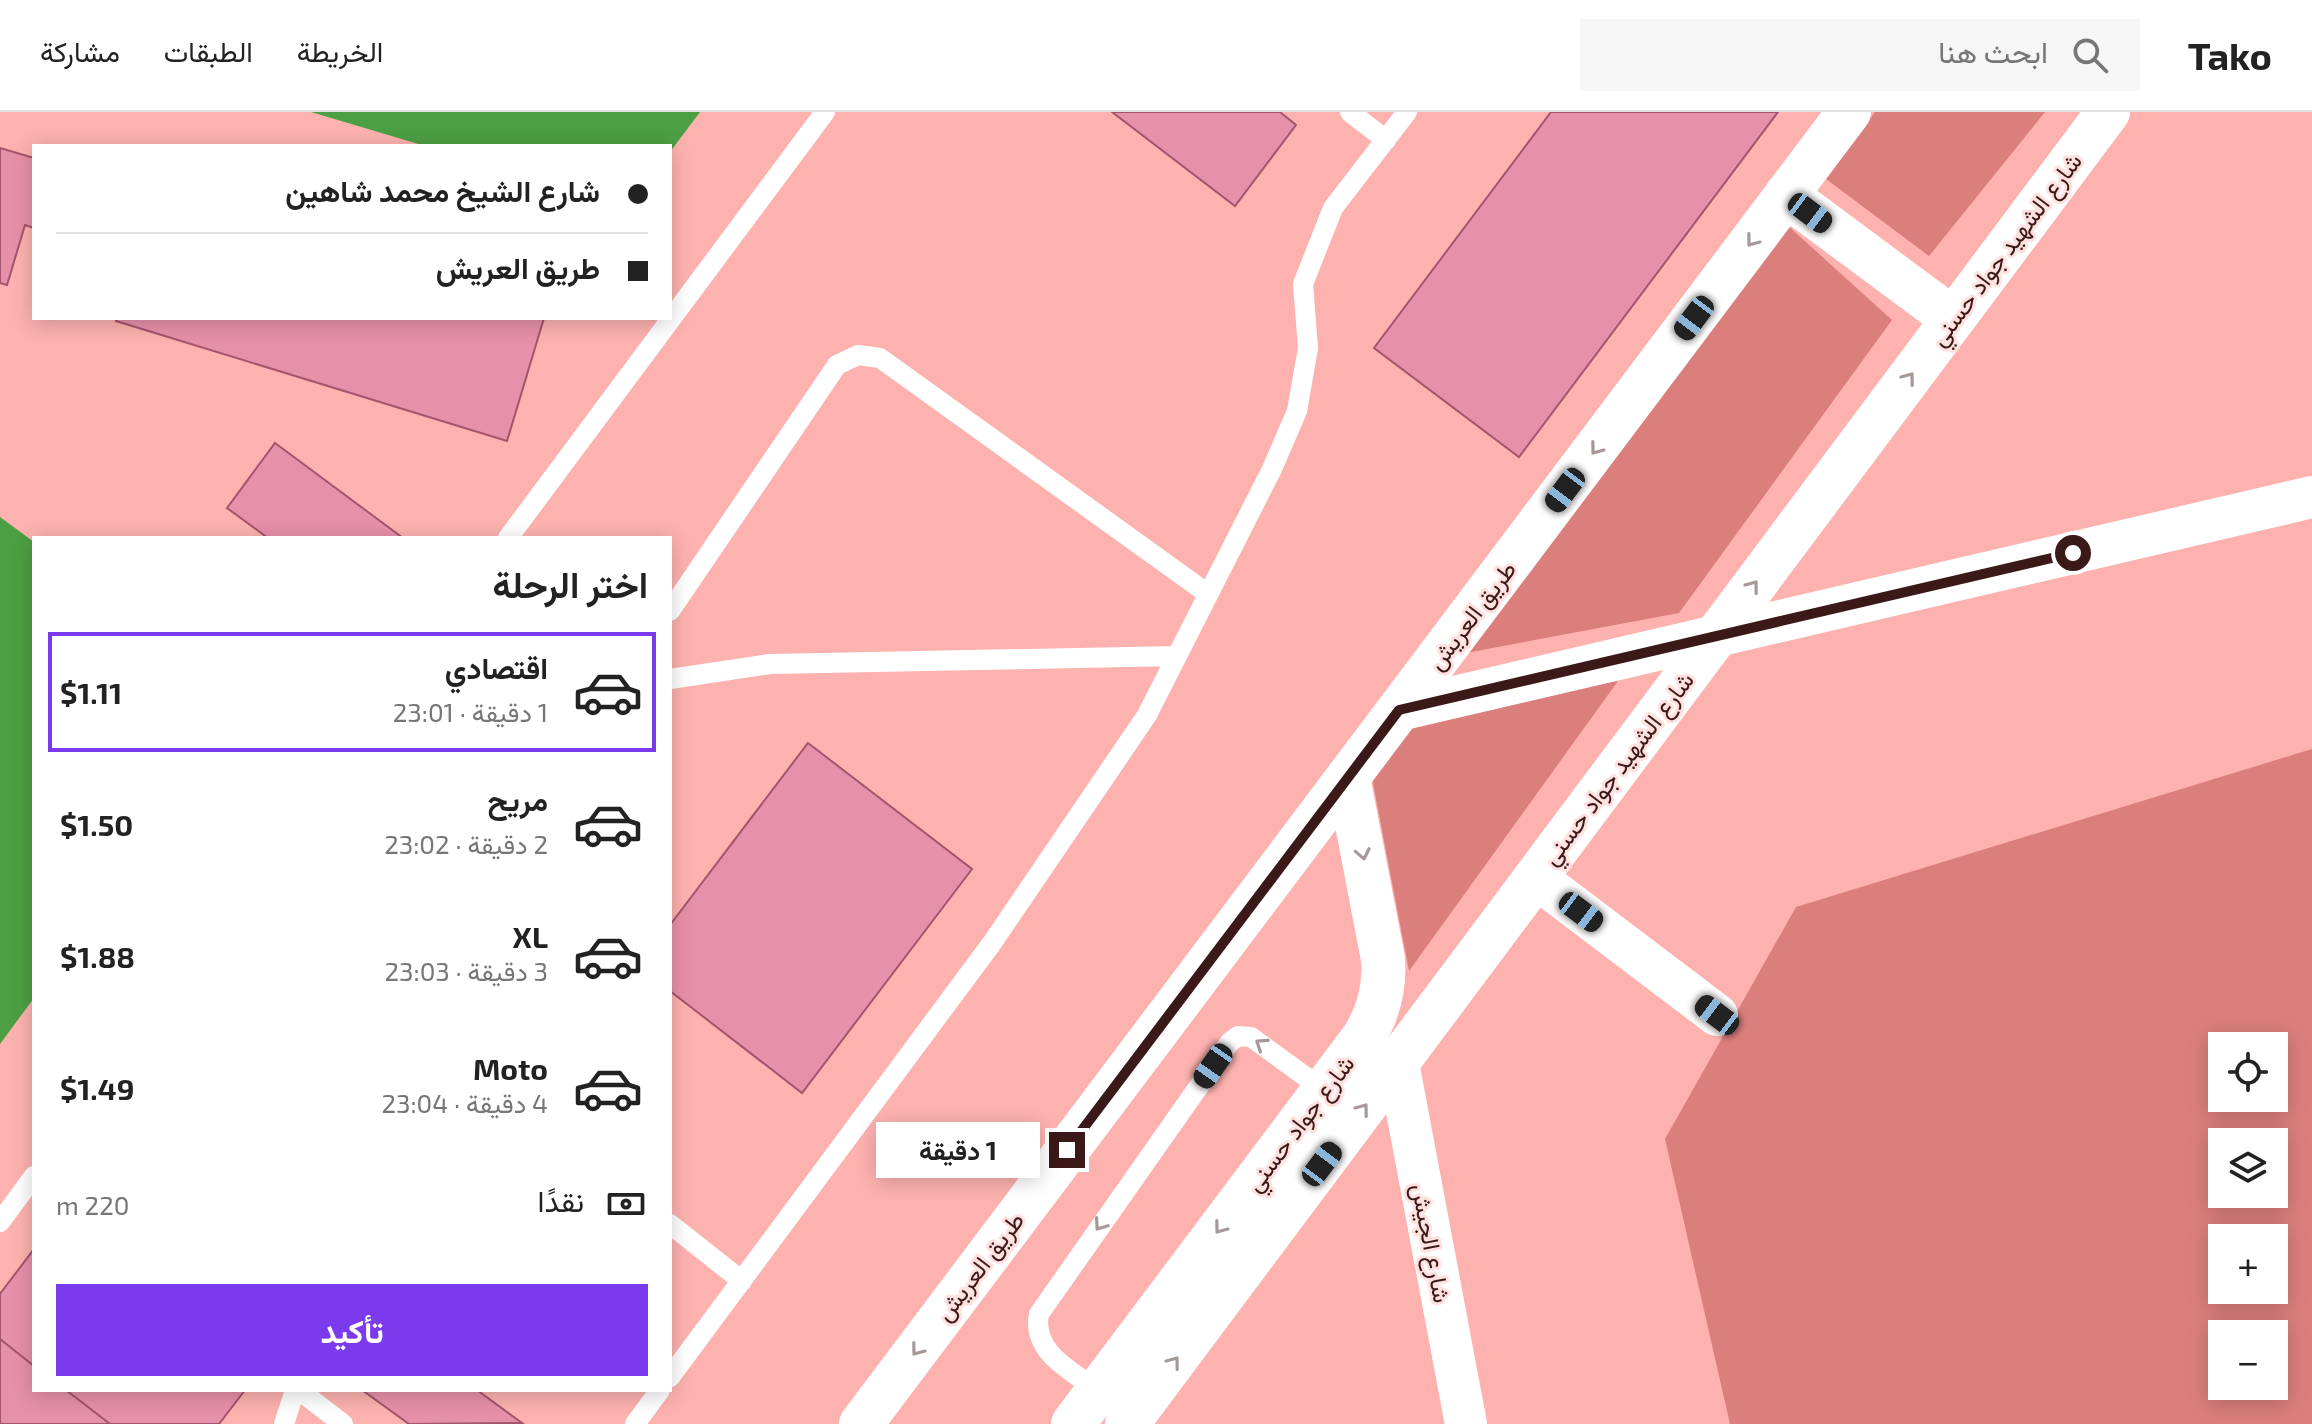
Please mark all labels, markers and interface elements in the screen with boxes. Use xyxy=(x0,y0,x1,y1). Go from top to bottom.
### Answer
search box xyxy=(1580,19,2140,91)
text: Tako xyxy=(2188,32,2272,78)
text: ابحث هنا xyxy=(1938,33,2048,69)
icon: search xyxy=(2068,33,2112,77)
text: مشاركة xyxy=(40,34,120,68)
text: الطبقات xyxy=(164,34,253,68)
text: الخريطة xyxy=(297,34,383,68)
street label: شارع الشهيد جواد حسني xyxy=(1923,147,2092,355)
text: شارع الشيخ محمد شاهين xyxy=(285,172,600,208)
car xyxy=(1784,189,1836,237)
one-way arrow xyxy=(1747,233,1761,247)
text: طريق العريش xyxy=(436,249,600,285)
car xyxy=(1670,292,1718,344)
one-way arrow xyxy=(1899,372,1913,387)
one-way arrow xyxy=(1591,440,1605,455)
car xyxy=(1541,464,1589,516)
route start xyxy=(2055,535,2091,571)
street label: طريق العريش xyxy=(1421,555,1523,676)
text: اختر الرحلة xyxy=(493,562,648,605)
one-way arrow xyxy=(1743,580,1757,595)
text: اقتصادي xyxy=(445,649,548,685)
icon: car xyxy=(572,656,644,728)
street label: شارع الشهيد جواد حسني xyxy=(1535,666,1704,874)
text: $1.11 xyxy=(60,674,122,710)
text: 1 دقيقة · 23:01 xyxy=(393,696,548,727)
text: مريح xyxy=(488,781,548,817)
icon: car xyxy=(572,788,644,860)
text: $1.50 xyxy=(60,806,133,842)
text: 2 دقيقة · 23:02 xyxy=(384,828,548,859)
one-way arrow xyxy=(1353,847,1370,860)
car xyxy=(1555,888,1607,936)
text: XL xyxy=(513,918,548,954)
icon: car xyxy=(572,920,644,992)
text: $1.88 xyxy=(60,938,135,974)
text: 3 دقيقة · 23:03 xyxy=(384,955,548,986)
car xyxy=(1691,991,1743,1039)
map controls xyxy=(2208,1032,2288,1400)
button: locate xyxy=(2208,1032,2288,1112)
car xyxy=(1189,1039,1237,1093)
one-way arrow xyxy=(1255,1039,1269,1054)
street label: شارع جواد حسني xyxy=(1238,1049,1364,1200)
text: Moto xyxy=(473,1050,548,1086)
icon: car xyxy=(572,1052,644,1124)
text: $1.49 xyxy=(60,1070,134,1106)
text: 4 دقيقة · 23:04 xyxy=(381,1087,548,1118)
one-way arrow xyxy=(1354,1103,1368,1118)
callout: 1 دقيقة xyxy=(875,1122,1039,1178)
button: layers xyxy=(2208,1128,2288,1208)
route end xyxy=(1049,1132,1085,1168)
text: 1 دقيقة xyxy=(919,1134,997,1165)
car xyxy=(1298,1138,1346,1190)
street label: شارع الجيش xyxy=(1403,1181,1458,1306)
text: نقدًا xyxy=(538,1182,584,1218)
icon: cash xyxy=(604,1182,648,1226)
text: 220 m xyxy=(56,1189,130,1220)
street label: طريق العريش xyxy=(929,1206,1031,1327)
one-way arrow xyxy=(1095,1217,1110,1231)
one-way arrow xyxy=(1216,1219,1230,1234)
button: + xyxy=(2208,1224,2288,1304)
button: تأكيد xyxy=(56,1284,648,1376)
button: − xyxy=(2208,1320,2288,1400)
one-way arrow xyxy=(912,1341,926,1356)
one-way arrow xyxy=(1164,1356,1178,1370)

